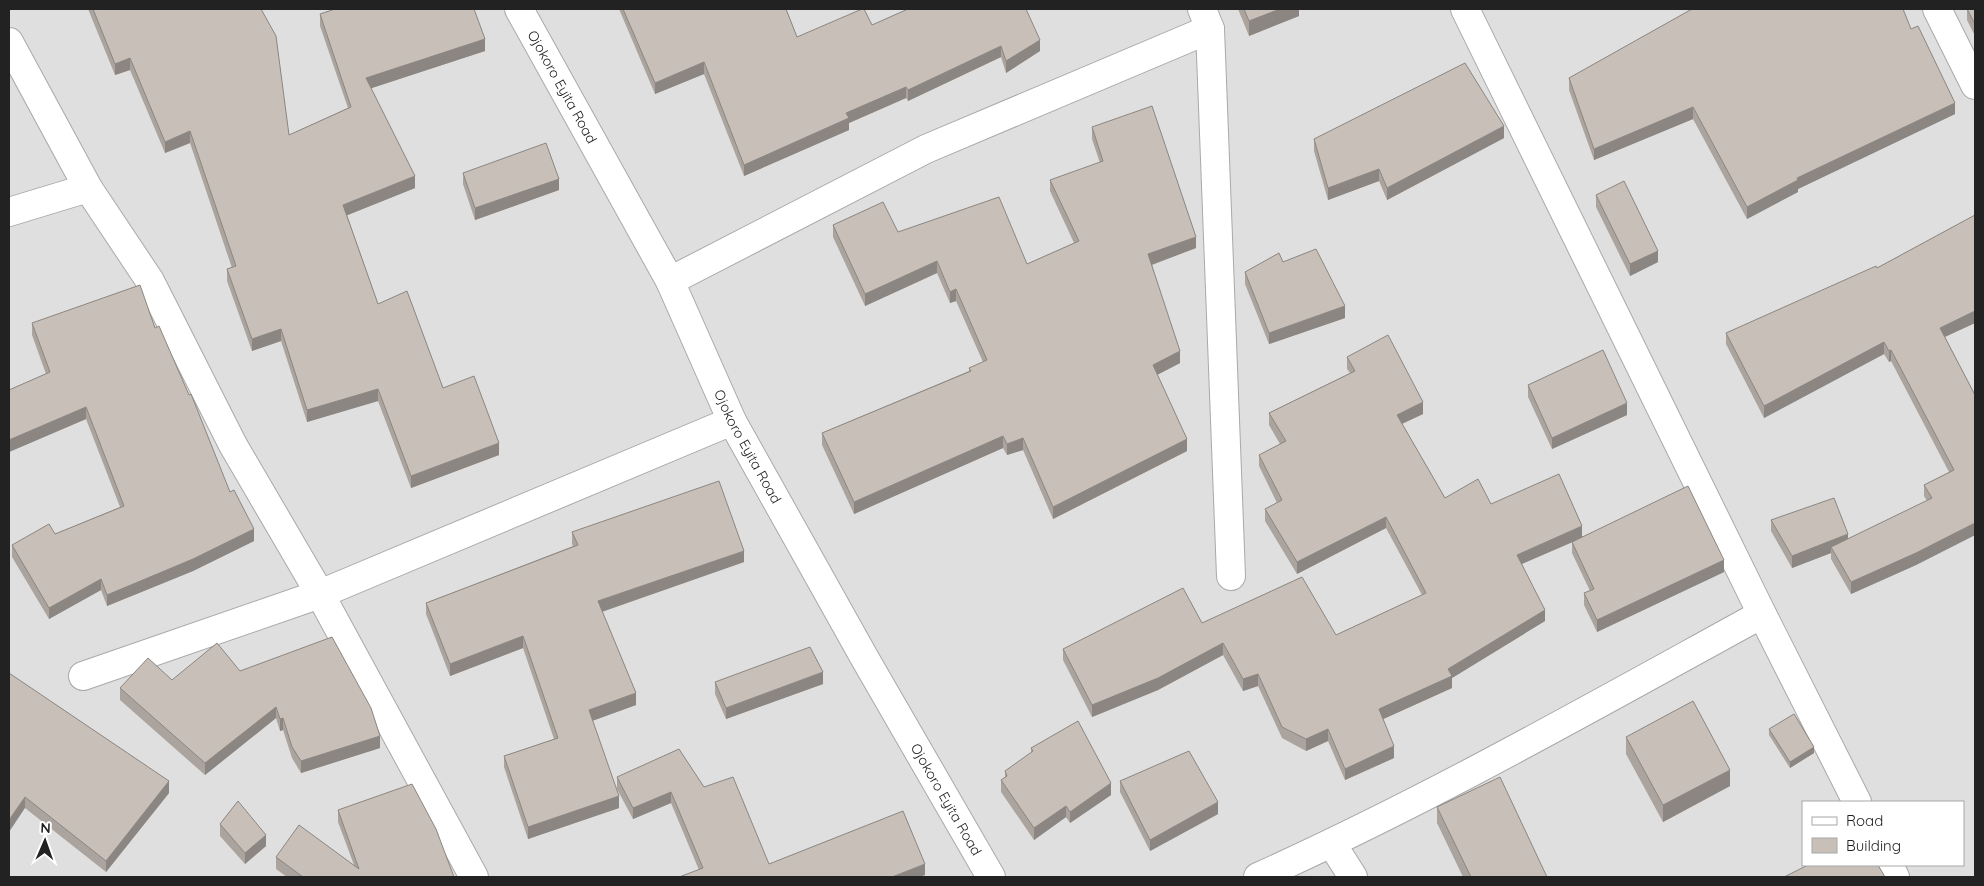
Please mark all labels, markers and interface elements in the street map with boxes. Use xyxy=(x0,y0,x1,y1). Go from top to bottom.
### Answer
street label: Ojokoro Eyita Road xyxy=(524,27,601,147)
street label: Ojokoro Eyita Road xyxy=(710,387,785,507)
street label: Ojokoro Eyita Road xyxy=(907,740,986,859)
legend xyxy=(1802,801,1964,866)
text: Road xyxy=(1846,811,1883,830)
north arrow xyxy=(20,816,70,866)
text: N xyxy=(40,819,51,837)
text: Building xyxy=(1846,836,1901,855)

